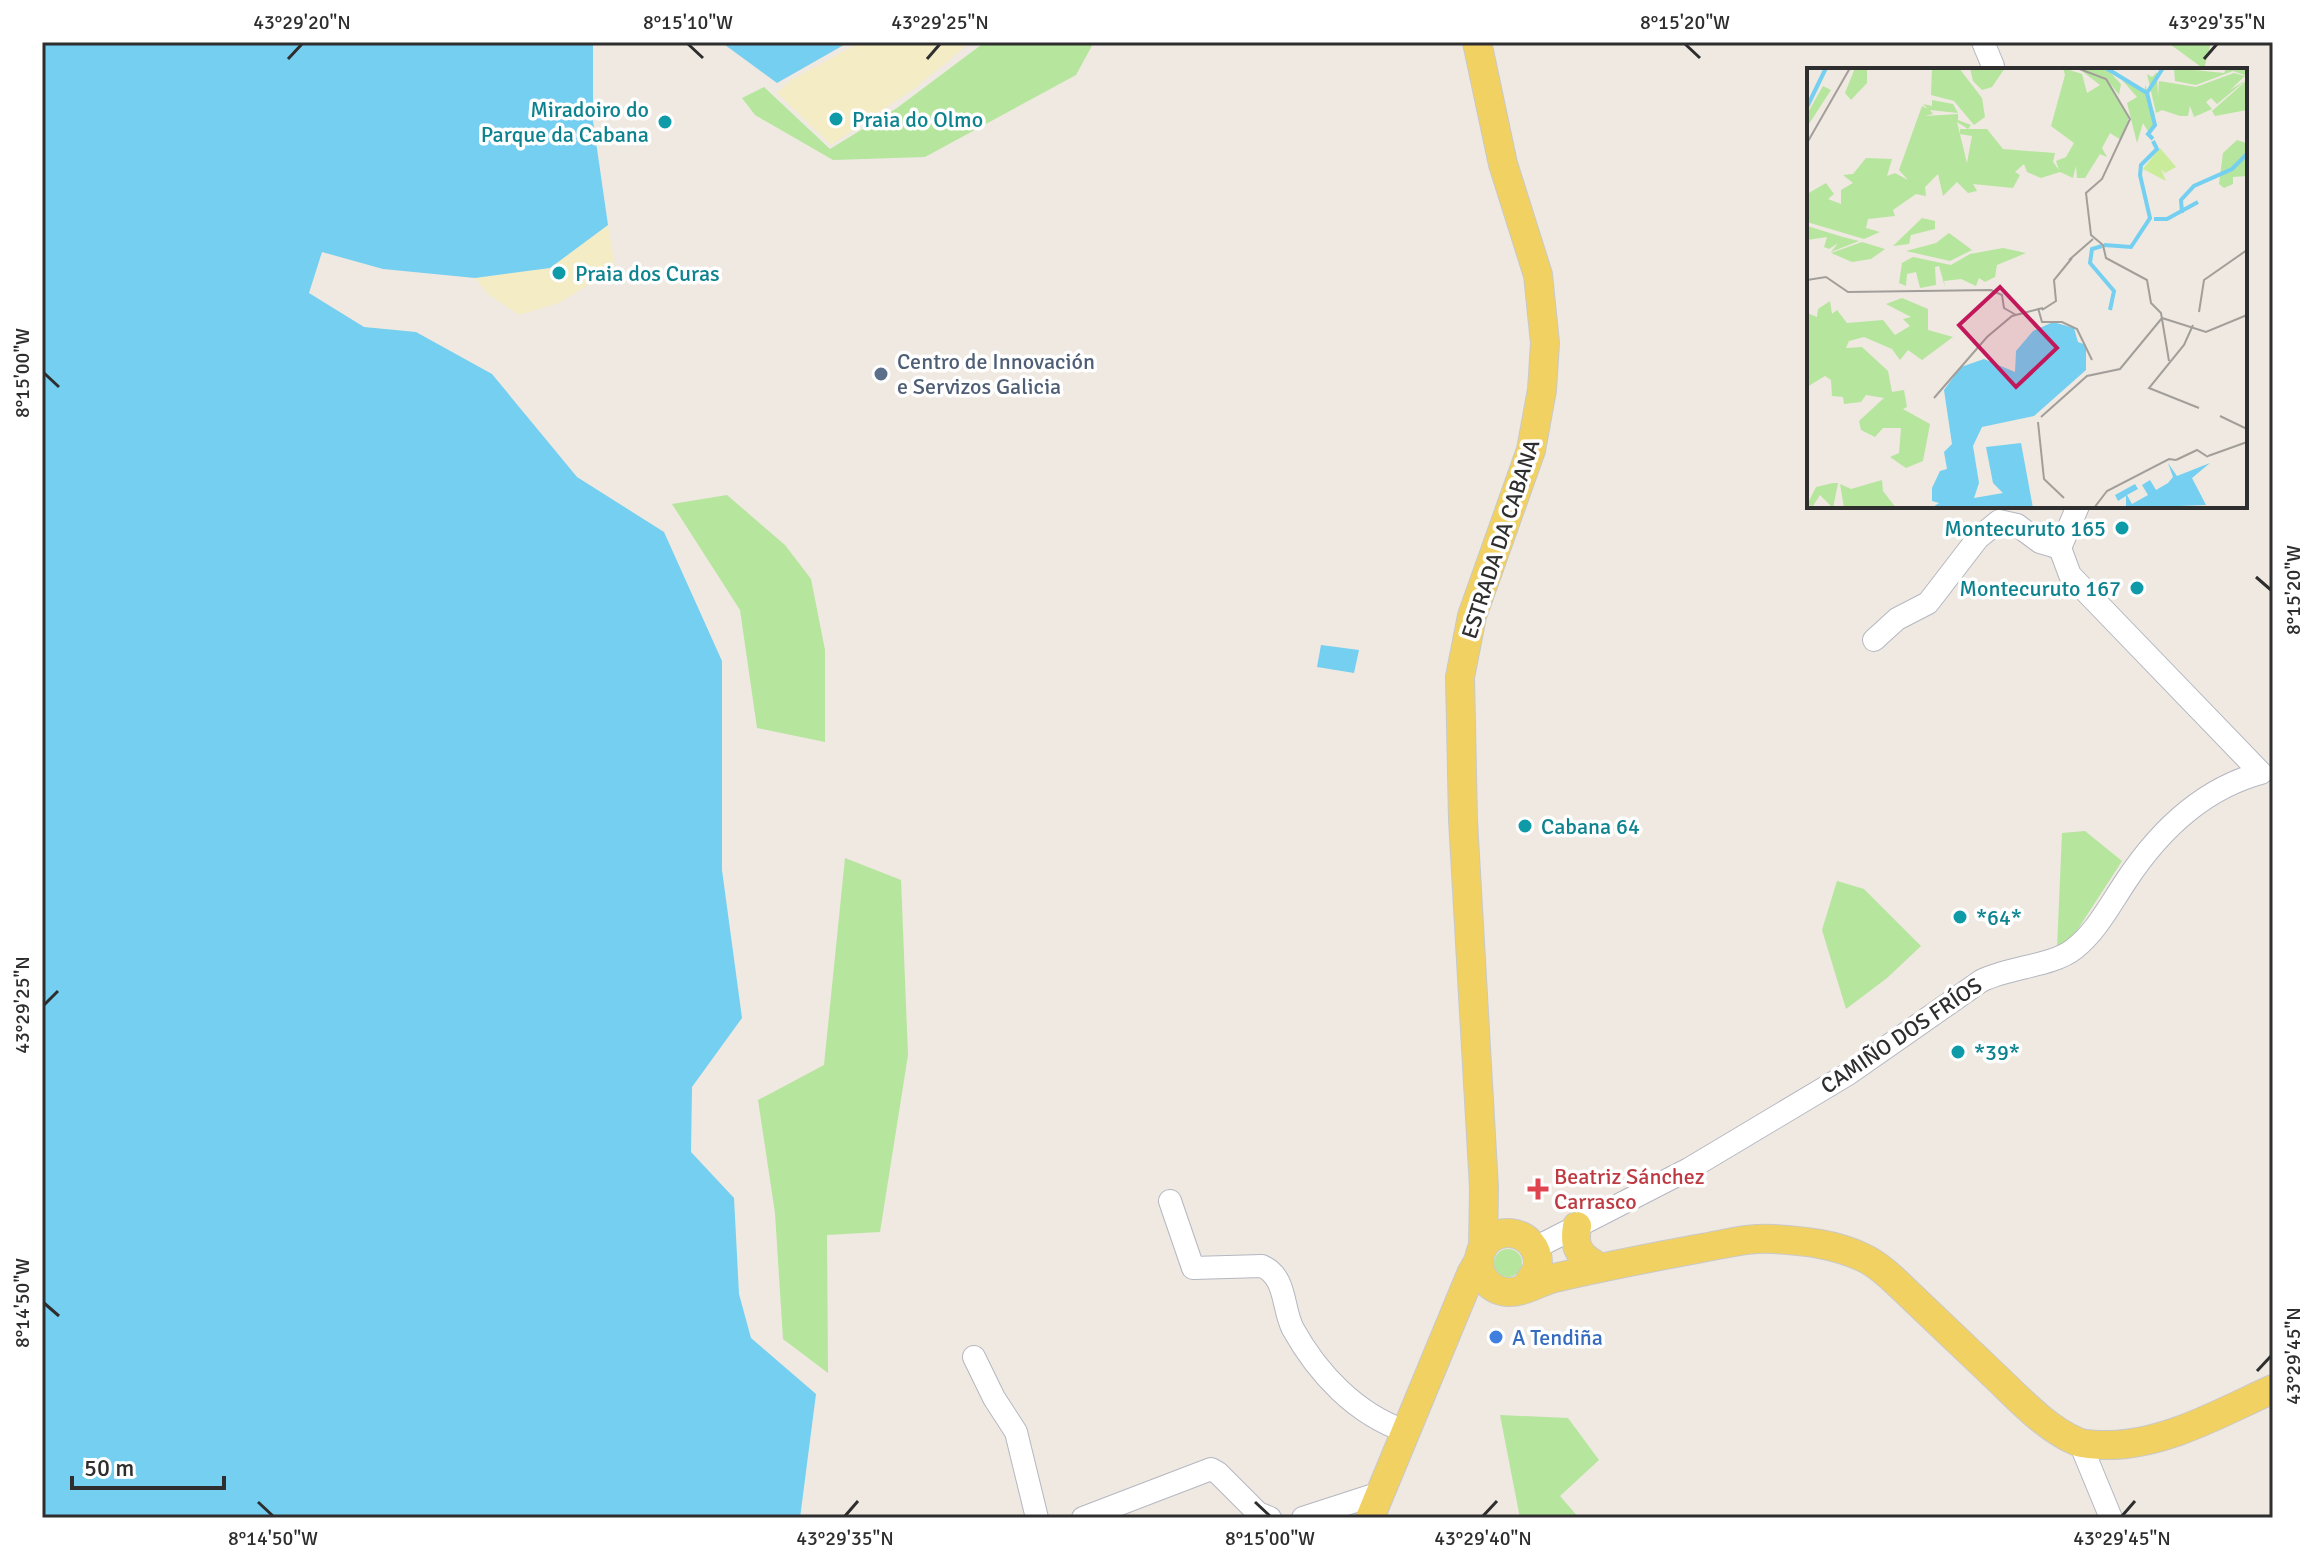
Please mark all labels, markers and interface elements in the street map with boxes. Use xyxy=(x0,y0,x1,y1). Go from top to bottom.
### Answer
text: 43°29'20"N xyxy=(253,10,351,35)
text: 8°15'10"W xyxy=(643,10,733,35)
text: 43°29'25"N xyxy=(891,10,989,35)
text: 8°15'20"W xyxy=(1640,10,1730,35)
text: 43°29'35"N xyxy=(2168,10,2266,35)
inset map xyxy=(1807,68,2247,508)
place label: Miradoiro do Parque da Cabana xyxy=(481,96,649,148)
place label: Praia do Olmo xyxy=(852,106,983,133)
marker: Praia do Olmo xyxy=(827,110,845,128)
marker: Miradoiro do Parque da Cabana xyxy=(656,113,674,131)
place label: Praia dos Curas xyxy=(575,260,720,287)
marker: Praia dos Curas xyxy=(550,264,568,282)
text: 8°15'00"W xyxy=(10,328,35,418)
place label: Centro de Innovación e Servizos Galicia xyxy=(897,348,1095,400)
marker: Centro de Innovación e Servizos Galicia xyxy=(872,365,890,383)
street label: ESTRADA DA CABANA xyxy=(1456,436,1546,642)
place label: Montecuruto 165 xyxy=(1944,515,2106,542)
marker: Montecuruto 165 xyxy=(2113,519,2131,537)
text: 8°15'20"W xyxy=(2281,545,2306,635)
place label: Montecuruto 167 xyxy=(1959,575,2121,602)
marker: Montecuruto 167 xyxy=(2128,579,2146,597)
place label: Cabana 64 xyxy=(1541,813,1640,840)
marker: Cabana 64 xyxy=(1516,817,1534,835)
place label: *64* xyxy=(1976,904,2022,931)
marker: *64* xyxy=(1951,908,1969,926)
text: 43°29'25"N xyxy=(10,956,35,1054)
street label: CAMIÑO DOS FRÍOS xyxy=(1815,971,1987,1099)
place label: *39* xyxy=(1974,1039,2020,1066)
marker: *39* xyxy=(1949,1043,1967,1061)
place label: Beatriz Sánchez Carrasco xyxy=(1554,1163,1705,1215)
marker: Beatriz Sánchez Carrasco xyxy=(1529,1180,1547,1198)
text: 8°14'50"W xyxy=(10,1258,35,1348)
text: 43°29'45"N xyxy=(2281,1307,2306,1405)
place label: A Tendiña xyxy=(1512,1324,1603,1351)
marker: A Tendiña xyxy=(1487,1328,1505,1346)
scale bar xyxy=(72,1440,224,1490)
text: 50 m xyxy=(84,1453,134,1483)
text: 8°14'50"W xyxy=(228,1526,318,1551)
text: 43°29'35"N xyxy=(796,1526,894,1551)
text: 8°15'00"W xyxy=(1225,1526,1315,1551)
text: 43°29'40"N xyxy=(1434,1526,1532,1551)
text: 43°29'45"N xyxy=(2073,1526,2171,1551)

